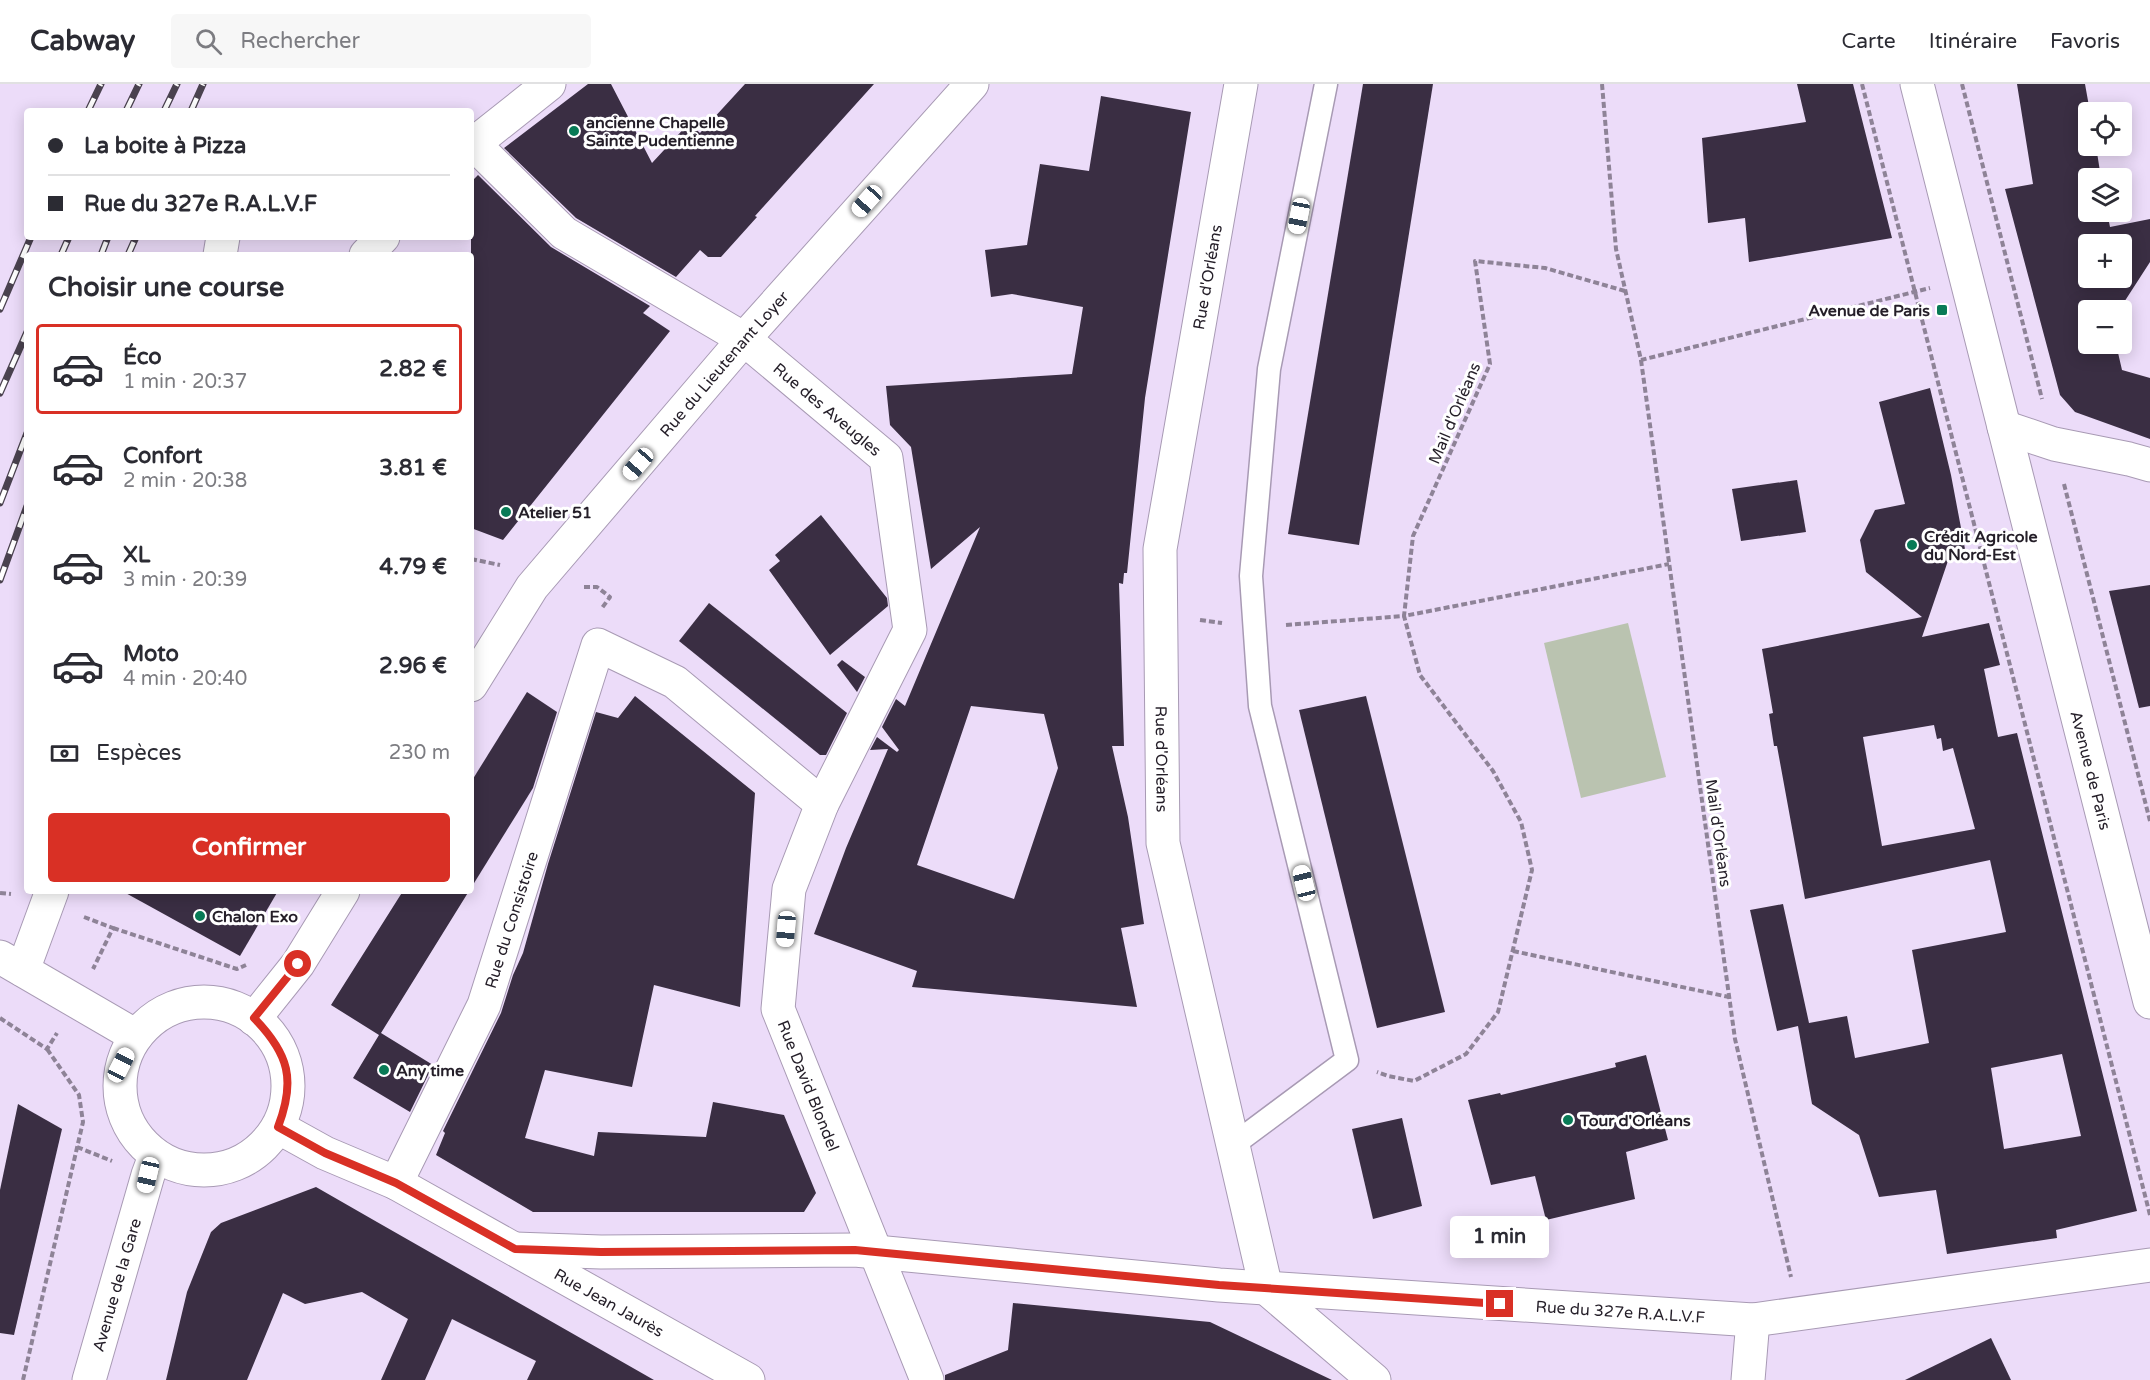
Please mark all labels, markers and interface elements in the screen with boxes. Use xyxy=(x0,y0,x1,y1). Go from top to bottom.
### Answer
search box xyxy=(171,14,591,68)
text: Cabway xyxy=(30,24,135,58)
icon: search xyxy=(192,25,225,58)
text: Rechercher xyxy=(240,28,360,54)
text: Carte xyxy=(1842,29,1896,54)
text: Itinéraire xyxy=(1929,29,2017,54)
text: Favoris xyxy=(2050,29,2120,54)
map controls xyxy=(2078,102,2132,354)
button: locate xyxy=(2078,102,2132,156)
place label: ancienne Chapelle Sainte Pudentienne xyxy=(586,113,734,151)
marker: ancienne Chapelle Sainte Pudentienne xyxy=(567,124,581,138)
text: La boite à Pizza xyxy=(84,133,246,159)
button: layers xyxy=(2078,168,2132,222)
car xyxy=(848,182,886,220)
text: Rue du 327e R.A.L.V.F xyxy=(84,191,317,217)
car xyxy=(1287,197,1311,235)
street label: Rue d'Orléans xyxy=(1189,223,1227,331)
button: + xyxy=(2078,234,2132,288)
text: Choisir une course xyxy=(48,271,284,304)
street label: Rue du Lieutenant Loyer xyxy=(656,286,794,441)
button: − xyxy=(2078,300,2132,354)
place label: Avenue de Paris xyxy=(1808,301,1930,321)
marker: Avenue de Paris xyxy=(1935,303,1949,317)
icon: car xyxy=(51,342,105,396)
text: Éco xyxy=(123,344,162,370)
text: 2.82 € xyxy=(379,356,447,382)
street label: Rue des Aveugles xyxy=(769,359,885,461)
street label: Mail d'Orléans xyxy=(1424,359,1485,467)
text: 1 min · 20:37 xyxy=(123,370,247,394)
icon: car xyxy=(51,441,105,495)
text: Confort xyxy=(123,443,202,469)
car xyxy=(619,445,657,483)
text: 3.81 € xyxy=(379,455,447,481)
text: 2 min · 20:38 xyxy=(123,469,247,493)
place label: Atelier 51 xyxy=(518,503,592,523)
marker: Atelier 51 xyxy=(499,505,513,519)
place label: Crédit Agricole du Nord-Est xyxy=(1924,527,2038,565)
marker: Crédit Agricole du Nord-Est xyxy=(1905,538,1919,552)
icon: car xyxy=(51,540,105,594)
text: XL xyxy=(123,542,150,568)
text: 4.79 € xyxy=(379,554,447,580)
text: 3 min · 20:39 xyxy=(123,568,247,592)
icon: car xyxy=(51,639,105,693)
text: Moto xyxy=(123,641,179,667)
text: 2.96 € xyxy=(379,653,447,679)
text: 4 min · 20:40 xyxy=(123,667,247,691)
street label: Rue d'Orléans xyxy=(1151,706,1172,812)
street label: Avenue de Paris xyxy=(2066,709,2115,832)
icon: cash xyxy=(48,737,81,770)
text: Espèces xyxy=(96,740,181,766)
text: 230 m xyxy=(389,741,450,765)
street label: Mail d'Orléans xyxy=(1701,778,1735,888)
button: Confirmer xyxy=(48,813,450,882)
street label: Rue du Consistoire xyxy=(481,849,543,991)
car xyxy=(1291,863,1317,903)
place label: Chalon Exo xyxy=(212,907,298,927)
marker: Chalon Exo xyxy=(193,909,207,923)
car xyxy=(775,910,797,948)
route start xyxy=(284,950,311,977)
street label: Rue David Blondel xyxy=(773,1018,843,1154)
car xyxy=(105,1045,137,1085)
place label: Any time xyxy=(396,1061,464,1081)
marker: Any time xyxy=(377,1063,391,1077)
place label: Tour d'Orléans xyxy=(1579,1111,1691,1131)
marker: Tour d'Orléans xyxy=(1561,1113,1575,1127)
car xyxy=(135,1155,161,1195)
street label: Avenue de la Gare xyxy=(89,1216,146,1354)
callout: 1 min xyxy=(1450,1217,1550,1259)
text: 1 min xyxy=(1473,1225,1526,1249)
street label: Rue Jean Jaurès xyxy=(550,1264,667,1342)
route end xyxy=(1486,1290,1513,1317)
street label: Rue du 327e R.A.L.V.F xyxy=(1535,1297,1706,1328)

